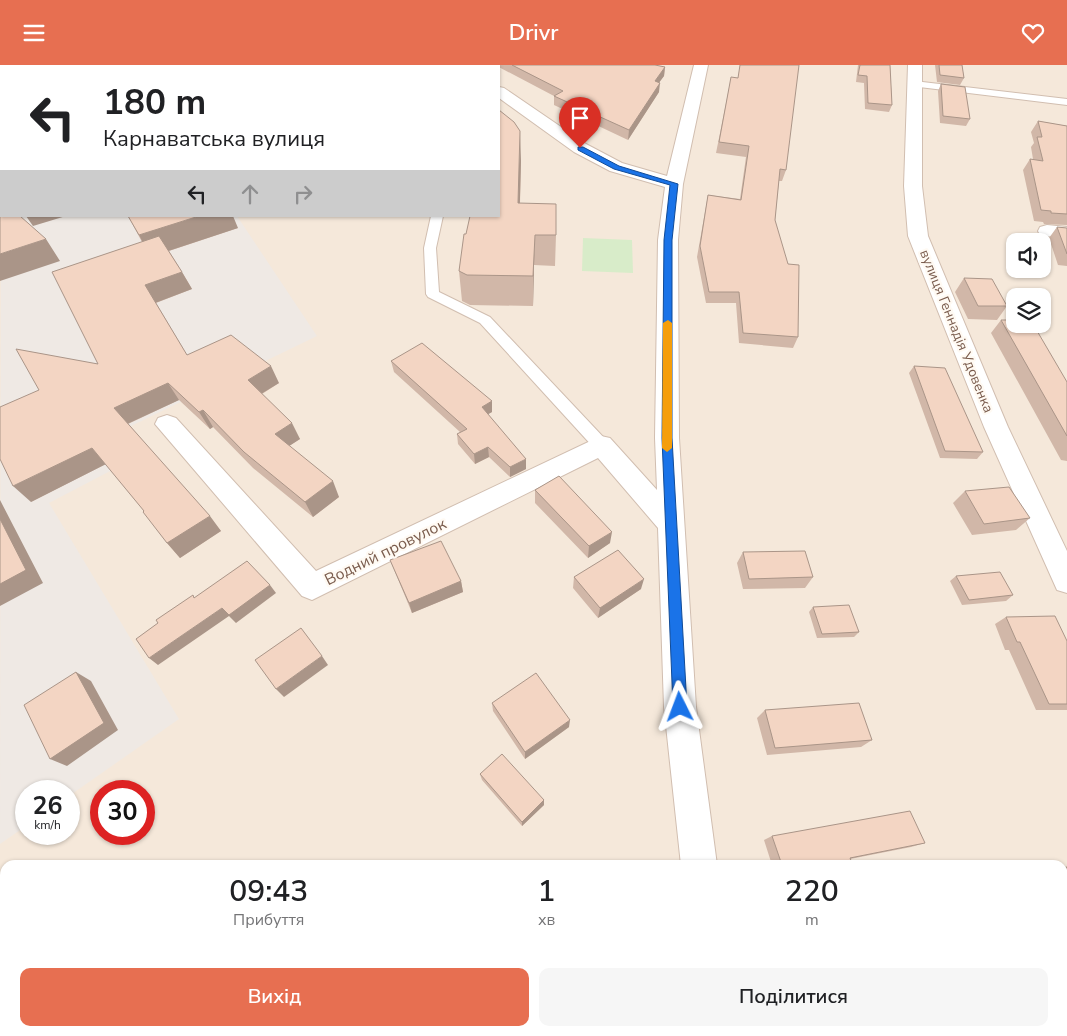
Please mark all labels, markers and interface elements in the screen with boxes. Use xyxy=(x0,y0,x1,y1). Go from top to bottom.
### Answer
text: Drivr xyxy=(509,18,558,48)
icon: menu xyxy=(20,19,48,47)
icon: heart xyxy=(1019,19,1047,47)
text: 180 m xyxy=(103,79,206,126)
icon: left xyxy=(20,85,85,150)
pin xyxy=(559,97,601,148)
icon: arrive xyxy=(566,104,594,132)
text: Карнаватська вулиця xyxy=(103,124,325,154)
icon: left xyxy=(183,180,211,208)
icon: ahead xyxy=(236,180,264,208)
icon: right xyxy=(289,180,317,208)
map controls xyxy=(1006,233,1051,333)
button: sound xyxy=(1006,233,1051,278)
street label: вулиця Геннадія Удовенка xyxy=(915,247,998,415)
button: layers xyxy=(1006,288,1051,333)
street label: Водний провулок xyxy=(321,513,450,591)
position arrow xyxy=(653,680,705,732)
speed limit sign: 30 xyxy=(90,780,155,845)
text: 26 xyxy=(32,789,63,823)
text: km/h xyxy=(34,817,61,833)
text: 09:43 xyxy=(229,871,308,912)
text: 1 xyxy=(538,871,556,912)
text: 220 xyxy=(785,871,839,912)
text: Прибуття xyxy=(233,909,304,931)
text: хв xyxy=(538,909,555,931)
text: m xyxy=(805,909,819,931)
button: Вихід xyxy=(20,968,529,1026)
button: Поділитися xyxy=(539,968,1048,1026)

